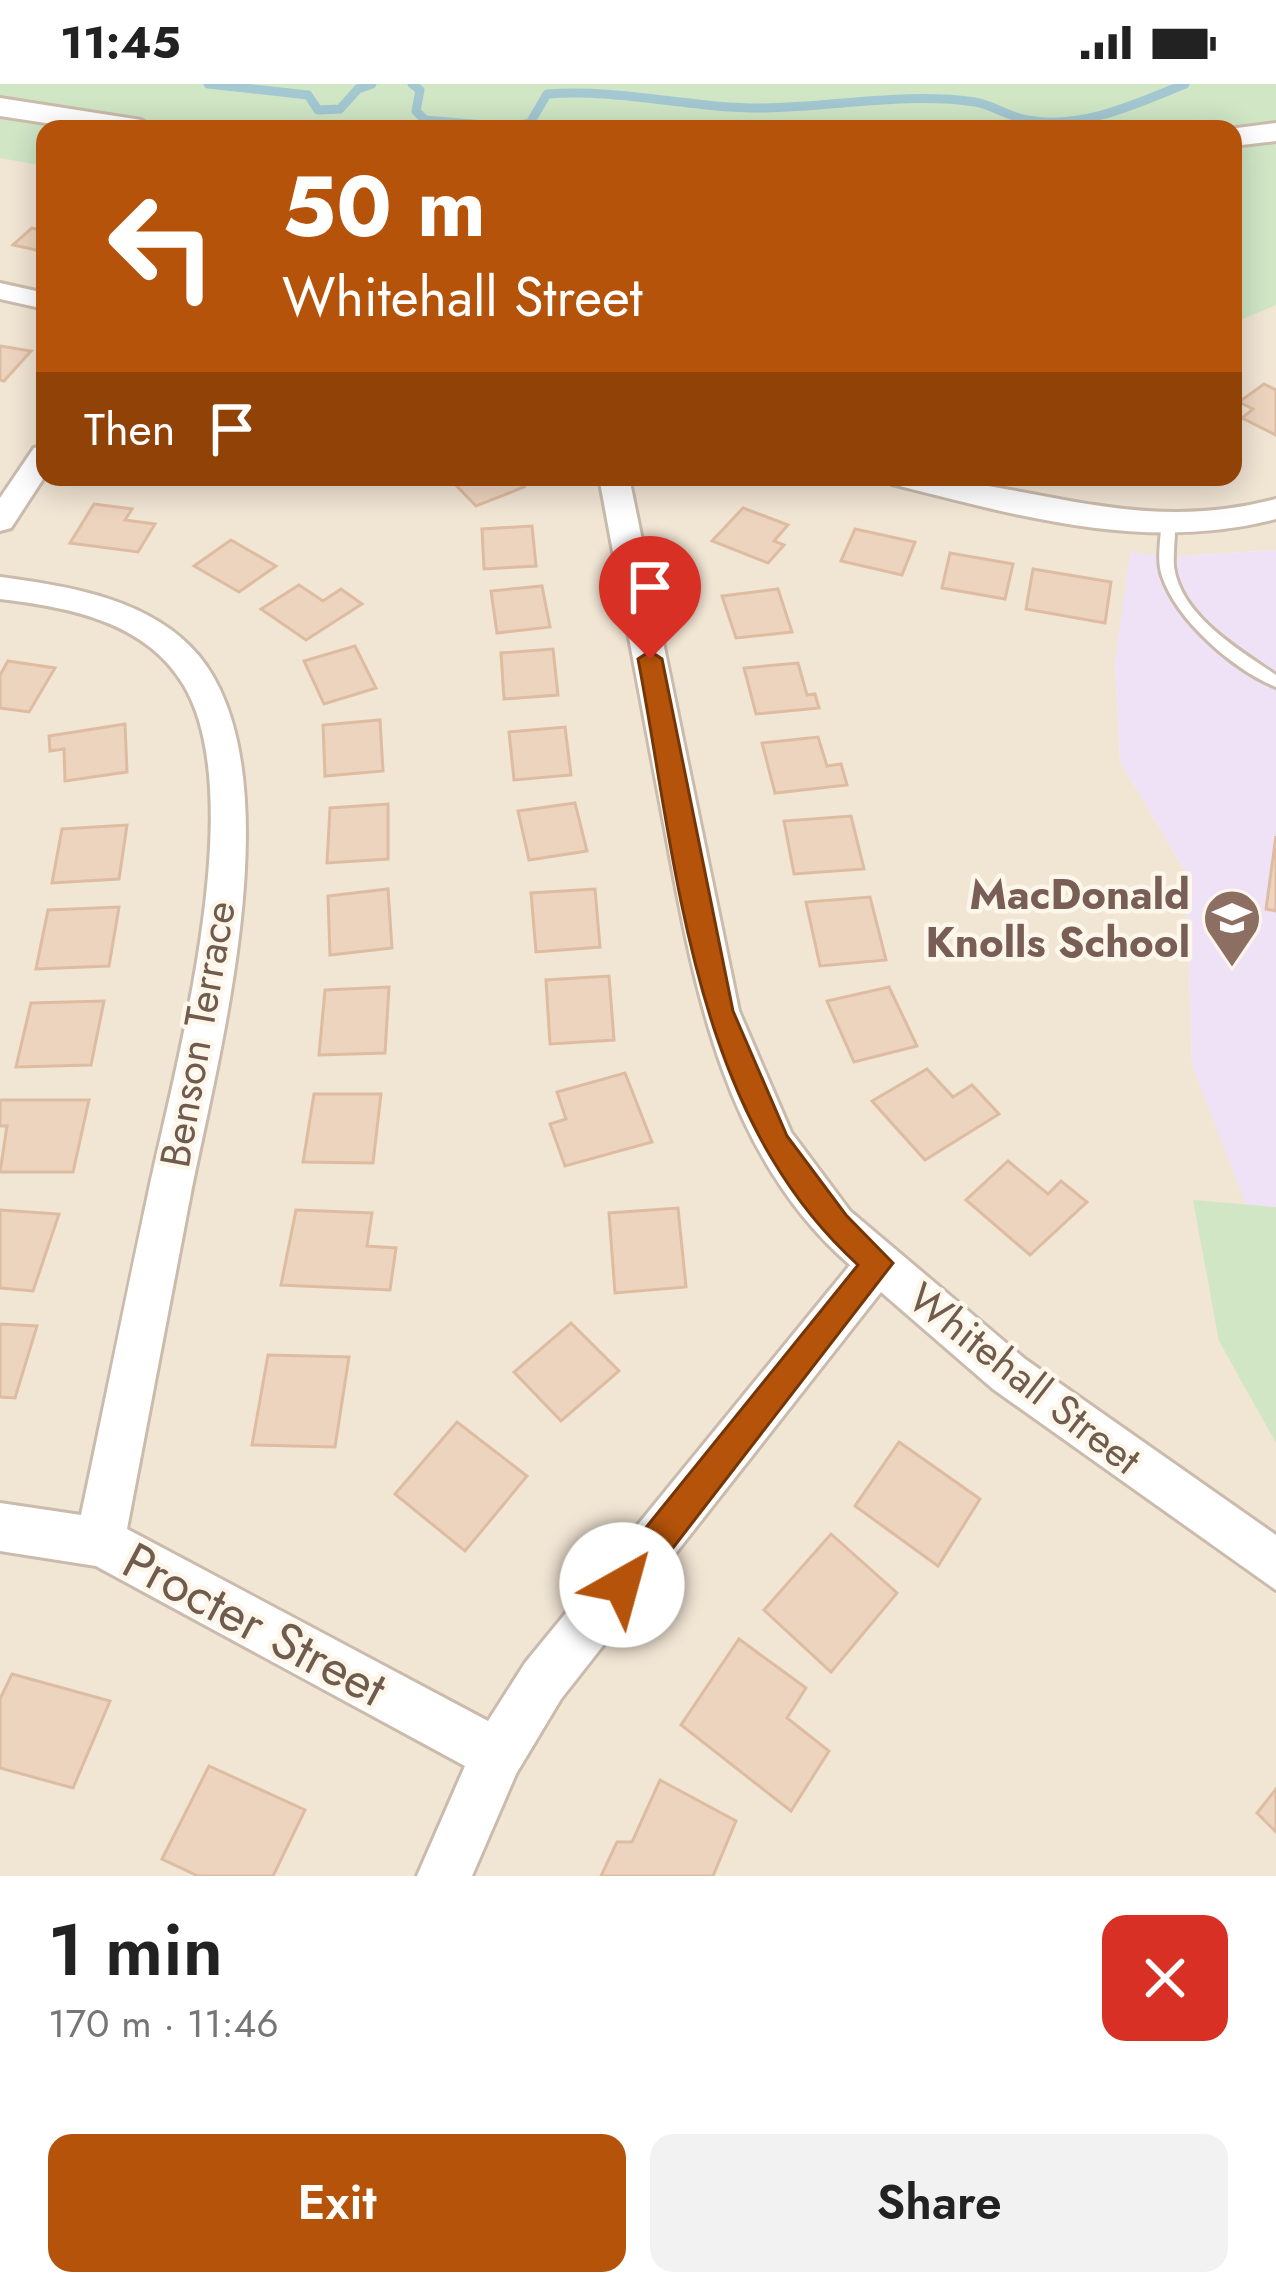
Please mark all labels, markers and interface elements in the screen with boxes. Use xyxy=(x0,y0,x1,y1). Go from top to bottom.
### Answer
text: 11:45 xyxy=(60,10,181,75)
text: 50 m xyxy=(282,146,486,268)
icon: left xyxy=(84,168,240,324)
text: Whitehall Street xyxy=(282,258,643,336)
icon: arrive xyxy=(199,396,265,462)
text: Then xyxy=(84,397,175,462)
pin xyxy=(599,536,701,659)
icon: arrive xyxy=(617,554,683,620)
place label: MacDonald Knolls School xyxy=(925,864,1190,973)
school or university icon: MacDonald Knolls School xyxy=(1201,887,1263,969)
street label: Benson Terrace xyxy=(144,896,251,1172)
street label: Whitehall Street xyxy=(895,1268,1154,1489)
position arrow xyxy=(559,1522,685,1648)
street label: Procter Street xyxy=(110,1524,400,1724)
text: 1 min xyxy=(48,1898,223,2002)
button: close xyxy=(1102,1915,1228,2041)
text: 170 m · 11:46 xyxy=(48,1995,279,2052)
button: Exit xyxy=(48,2134,626,2272)
button: Share xyxy=(650,2134,1228,2272)

